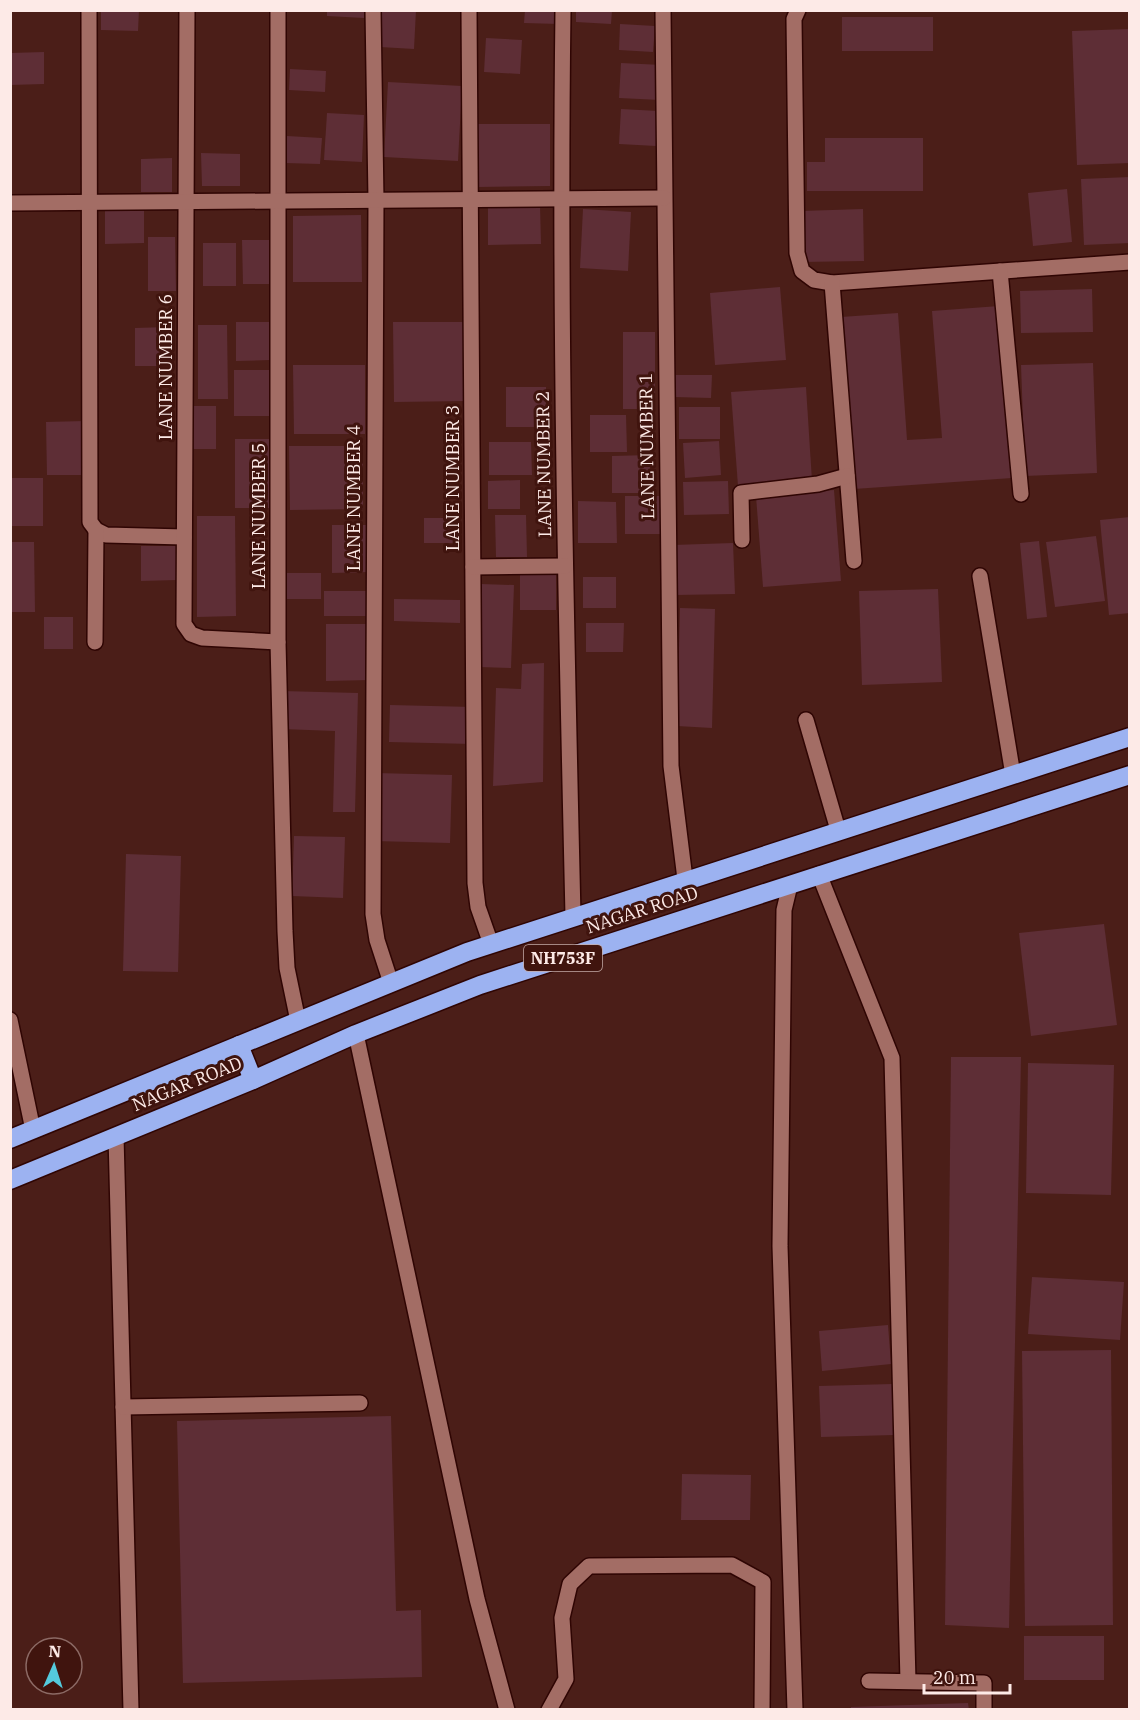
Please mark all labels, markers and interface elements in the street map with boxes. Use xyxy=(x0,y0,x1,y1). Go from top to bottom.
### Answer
street label: LANE NUMBER 6 xyxy=(154,294,177,440)
street label: LANE NUMBER 1 xyxy=(634,373,659,519)
street label: LANE NUMBER 2 xyxy=(531,391,556,537)
street label: LANE NUMBER 3 xyxy=(441,405,464,551)
street label: LANE NUMBER 4 xyxy=(342,425,365,571)
street label: LANE NUMBER 5 xyxy=(247,443,270,589)
street label: NAGAR ROAD xyxy=(583,881,701,938)
road number: NH753F xyxy=(524,945,602,971)
street label: NAGAR ROAD xyxy=(128,1051,245,1116)
north arrow xyxy=(24,1636,84,1696)
text: N xyxy=(48,1641,62,1661)
scale bar xyxy=(924,1657,1010,1695)
text: 20 m xyxy=(933,1666,976,1689)

